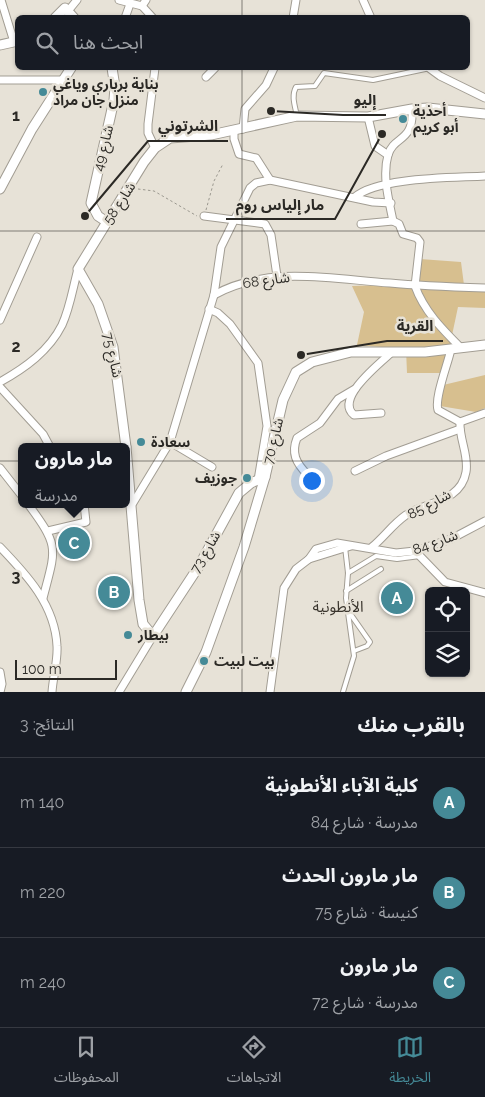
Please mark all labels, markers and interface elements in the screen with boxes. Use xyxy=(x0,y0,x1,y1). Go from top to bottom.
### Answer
search box xyxy=(15,15,470,70)
icon: search xyxy=(33,29,61,57)
text: ابحث هنا xyxy=(73,31,143,53)
place label: بناية برباري وياغي منزل جان مراد xyxy=(53,76,159,109)
callout: إليو xyxy=(343,85,386,115)
marker: بناية برباري وياغي منزل جان مراد xyxy=(37,86,49,98)
text: إليو xyxy=(354,91,377,110)
place label: أحذية أبو كريم xyxy=(413,102,459,138)
text: 1 xyxy=(12,106,20,125)
callout: الشرتوني xyxy=(148,111,228,141)
marker: أحذية أبو كريم xyxy=(397,113,409,125)
text: الشرتوني xyxy=(158,117,218,137)
street label: شارع 49 xyxy=(90,123,119,173)
street label: شارع 58 xyxy=(100,179,141,229)
callout: مار إلياس روم xyxy=(226,189,335,219)
text: مار إلياس روم xyxy=(236,196,324,216)
street label: شارع 68 xyxy=(241,269,291,294)
callout: القرية xyxy=(387,311,443,341)
text: القرية xyxy=(397,317,433,335)
street label: شارع 75 xyxy=(97,331,126,380)
text: 2 xyxy=(11,337,21,356)
street label: شارع 70 xyxy=(260,416,289,466)
place label: سعادة xyxy=(151,434,190,450)
marker: سعادة xyxy=(135,436,147,448)
popup xyxy=(18,443,130,508)
text: مار مارون xyxy=(35,447,113,469)
your location xyxy=(299,468,325,494)
place label: جوزيف xyxy=(195,470,237,487)
marker: جوزيف xyxy=(241,472,253,484)
text: مدرسة xyxy=(35,486,78,505)
street label: شارع 85 xyxy=(405,486,455,525)
pin: C xyxy=(58,524,90,562)
street label: شارع 84 xyxy=(410,526,461,560)
street label: شارع 73 xyxy=(187,528,226,577)
text: 3 xyxy=(12,567,21,586)
pin: B xyxy=(98,573,130,611)
pin: A xyxy=(381,579,413,617)
map controls xyxy=(425,587,470,677)
button: locate xyxy=(425,587,470,632)
district label: الأنطونية xyxy=(313,598,364,616)
place label: بيطار xyxy=(137,627,169,644)
marker: بيطار xyxy=(122,629,134,641)
button: layers xyxy=(425,632,470,677)
place label: بيت لبيت xyxy=(214,653,275,669)
marker: بيت لبيت xyxy=(198,655,210,667)
scale bar xyxy=(15,657,118,680)
text: 100 m xyxy=(22,661,62,677)
text: بالقرب منك xyxy=(358,712,465,737)
text: النتائج: 3 xyxy=(20,715,74,734)
text: كلية الآباء الأنطونية xyxy=(265,774,418,796)
text: 140 m xyxy=(20,793,64,812)
text: A xyxy=(444,793,454,812)
text: مدرسة · شارع 84 xyxy=(311,813,418,832)
text: مار مارون الحدث xyxy=(282,864,418,886)
text: 220 m xyxy=(20,883,65,902)
text: B xyxy=(444,883,454,902)
text: كنيسة · شارع 75 xyxy=(315,903,418,922)
text: مار مارون xyxy=(340,954,418,976)
text: 240 m xyxy=(20,973,66,992)
text: C xyxy=(444,973,455,992)
text: مدرسة · شارع 72 xyxy=(312,993,418,1012)
tab: المحفوظات xyxy=(54,1033,119,1092)
tab: الاتجاهات xyxy=(227,1033,281,1092)
tab: الخريطة xyxy=(389,1033,431,1092)

